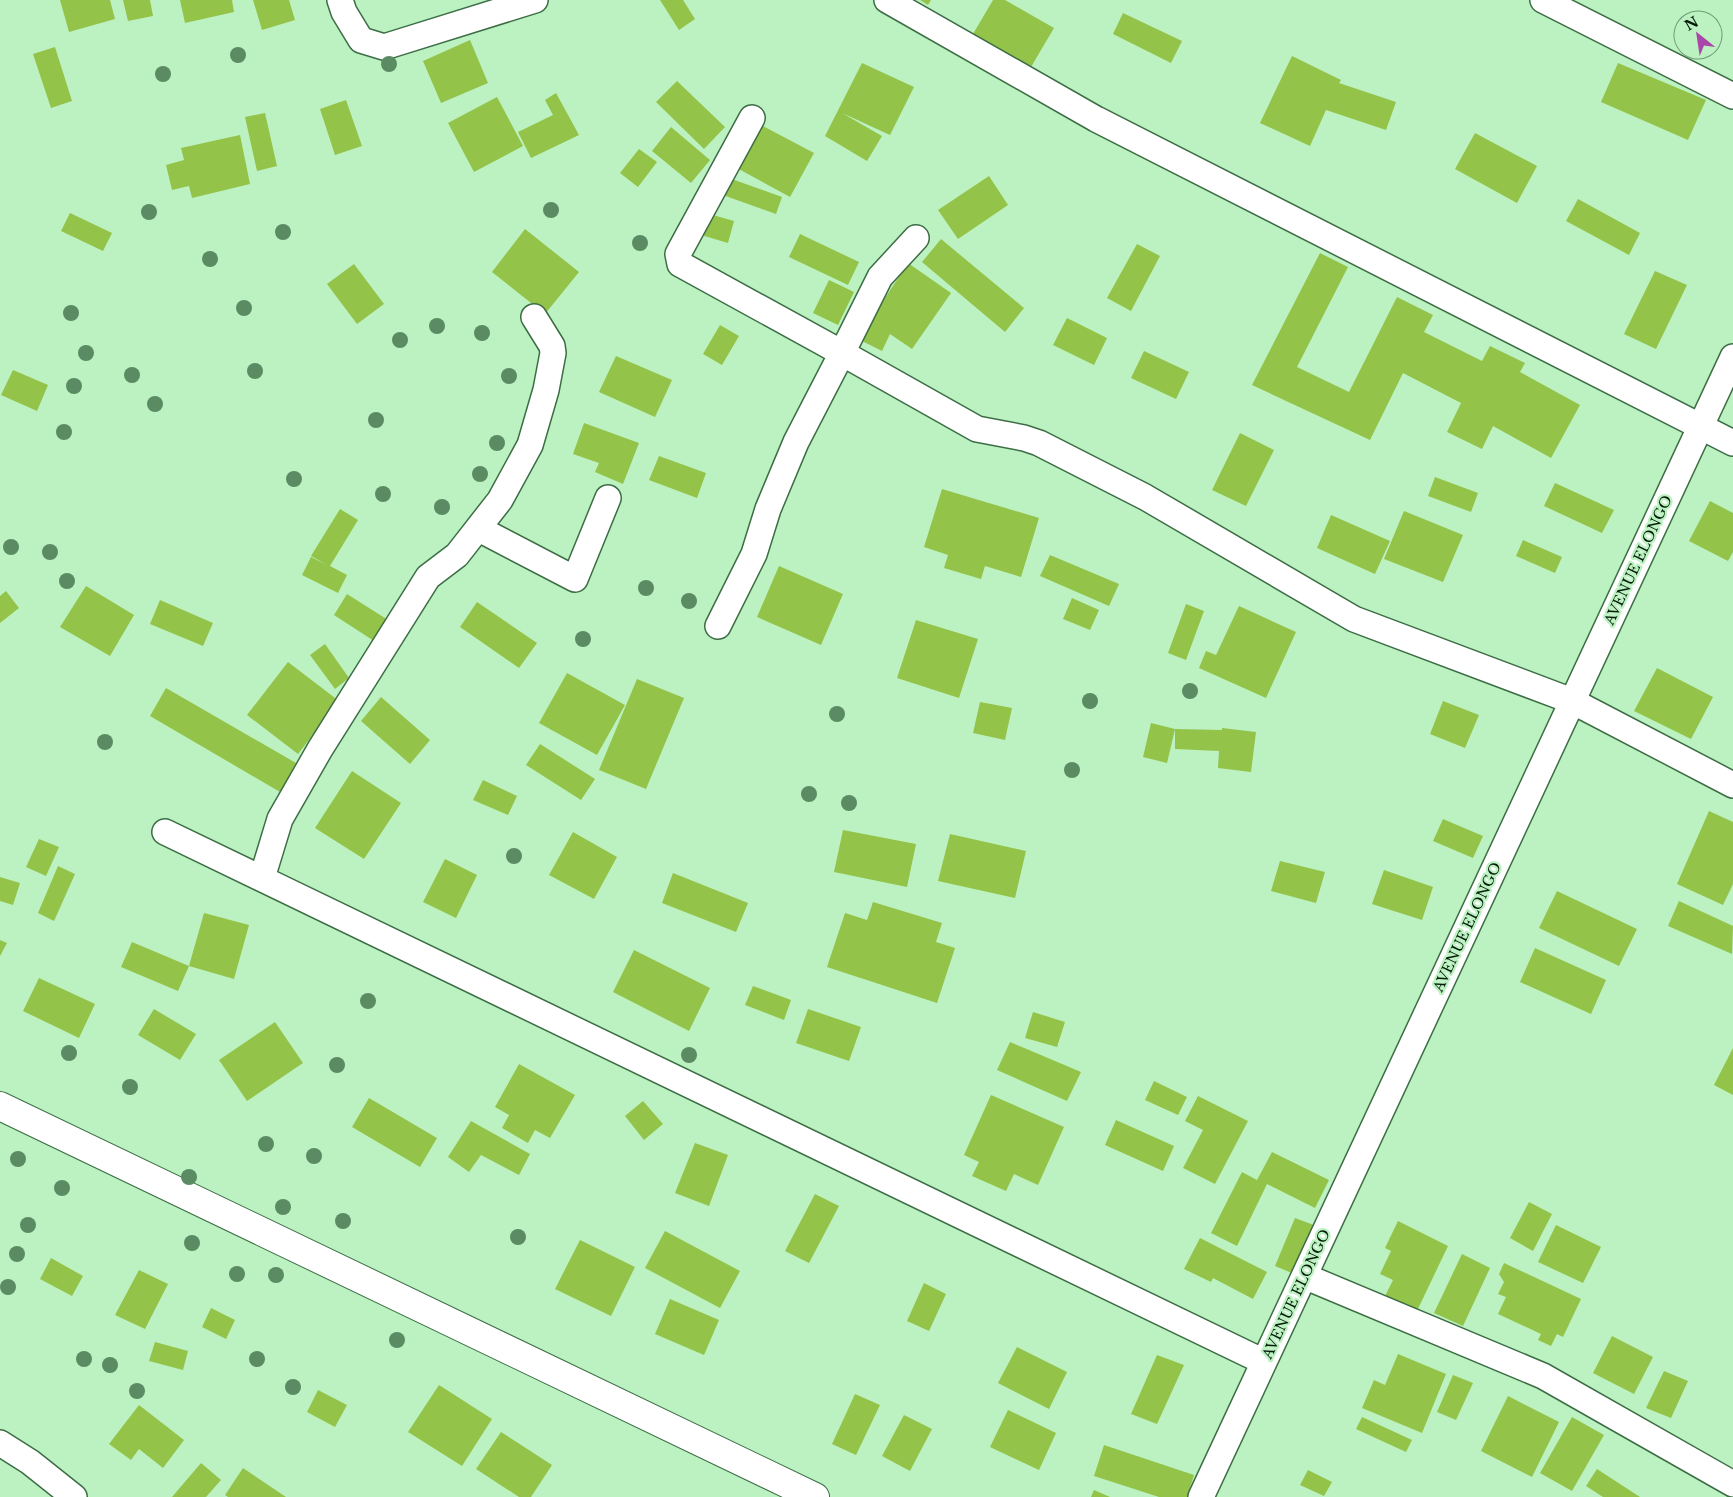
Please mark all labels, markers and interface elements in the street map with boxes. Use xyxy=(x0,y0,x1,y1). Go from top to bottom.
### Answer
north arrow xyxy=(1673,10,1723,60)
text: N xyxy=(1681,13,1702,35)
street label: AVENUE ELONGO xyxy=(1600,492,1676,629)
street label: AVENUE ELONGO xyxy=(1429,859,1505,996)
street label: AVENUE ELONGO xyxy=(1258,1226,1334,1363)

